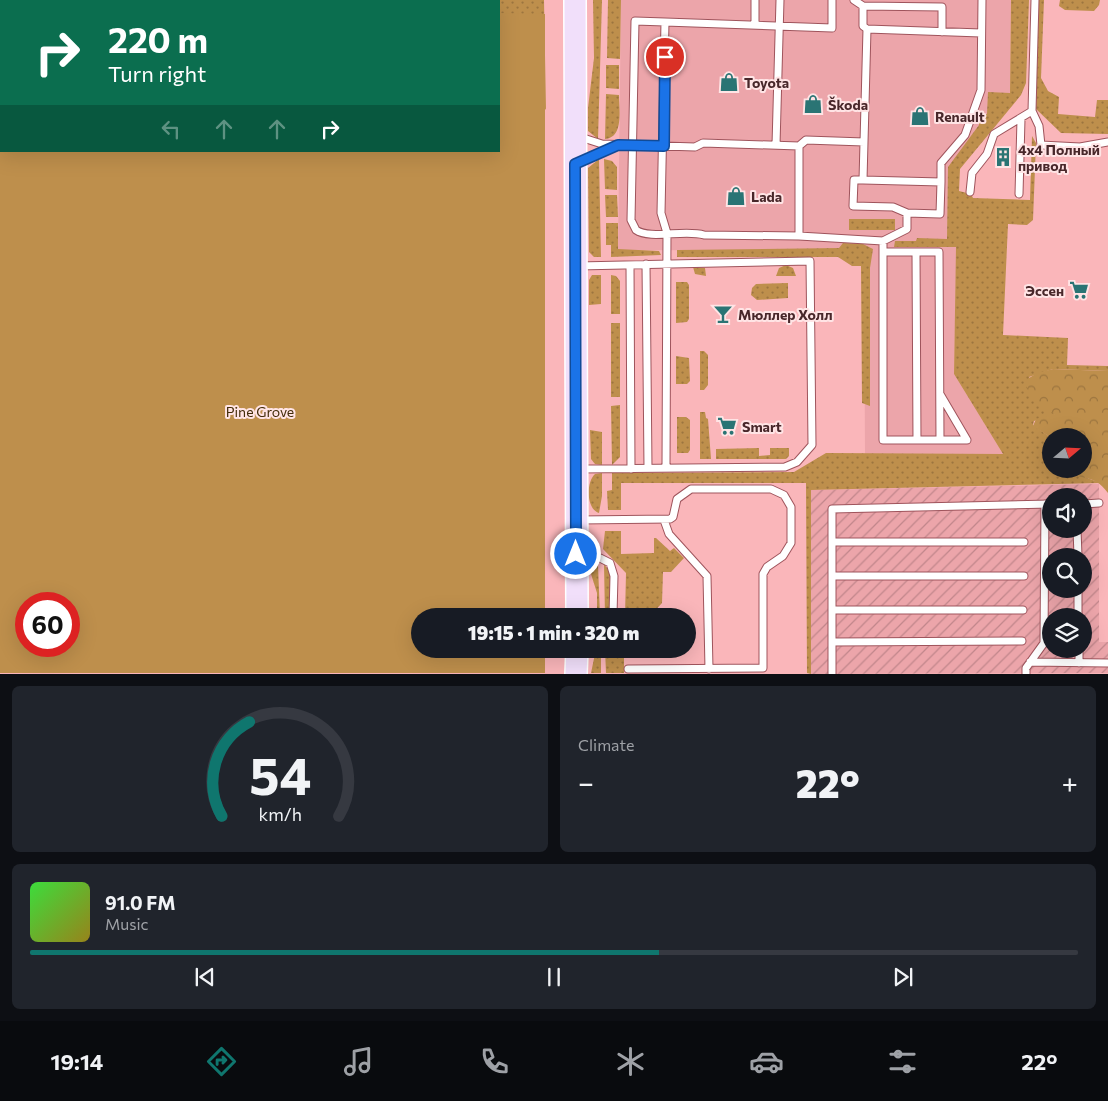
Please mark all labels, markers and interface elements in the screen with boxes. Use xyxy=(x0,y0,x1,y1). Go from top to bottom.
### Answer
text: 220 m xyxy=(108,17,208,60)
icon: right xyxy=(25,20,90,85)
pin xyxy=(644,36,686,78)
icon: arrive xyxy=(651,43,679,71)
text: Turn right xyxy=(108,60,206,87)
shop icon: Toyota xyxy=(718,71,740,93)
place label: Toyota xyxy=(744,74,789,91)
shop icon: Škoda xyxy=(802,93,824,115)
place label: Škoda xyxy=(828,96,868,113)
shop icon: Renault xyxy=(909,105,931,127)
place label: Renault xyxy=(935,108,985,125)
icon: left xyxy=(157,115,185,143)
icon: ahead xyxy=(210,115,238,143)
icon: ahead xyxy=(263,115,291,143)
icon: right xyxy=(316,115,344,143)
place label: 4x4 Полный привод xyxy=(1018,141,1100,174)
building icon: 4x4 Полный привод xyxy=(992,146,1014,168)
shop icon: Lada xyxy=(725,185,747,207)
place label: Lada xyxy=(751,188,782,205)
supermarket icon: Эссен xyxy=(1068,279,1090,301)
place label: Эссен xyxy=(1025,282,1064,299)
bar icon: Мюллер Холл xyxy=(712,303,734,325)
place label: Мюллер Холл xyxy=(738,306,833,323)
park label: Pine Grove xyxy=(226,403,294,420)
supermarket icon: Smart xyxy=(716,415,738,437)
place label: Smart xyxy=(742,418,782,435)
north arrow xyxy=(1042,428,1092,478)
map controls xyxy=(1042,428,1092,658)
button: sound xyxy=(1042,488,1092,538)
position arrow xyxy=(549,527,601,579)
button: search xyxy=(1042,548,1092,598)
speed limit sign: 60 xyxy=(15,592,80,657)
button: layers xyxy=(1042,608,1092,658)
text: 19:15 · 1 min · 320 m xyxy=(468,621,639,644)
text: Climate xyxy=(578,735,634,754)
text: 54 xyxy=(249,742,311,806)
text: 22° xyxy=(796,759,860,806)
text: − xyxy=(578,765,594,799)
text: + xyxy=(1062,765,1078,799)
text: km/h xyxy=(258,803,302,825)
text: 91.0 FM xyxy=(105,891,176,914)
text: Music xyxy=(105,914,149,933)
icon: previous xyxy=(191,963,219,991)
icon: pause xyxy=(540,963,568,991)
icon: next xyxy=(889,963,917,991)
icon: directions xyxy=(204,1044,239,1079)
icon: music xyxy=(341,1044,376,1079)
icon: phone xyxy=(477,1044,512,1079)
icon: climate xyxy=(613,1044,648,1079)
icon: car xyxy=(749,1044,784,1079)
icon: filters xyxy=(885,1044,920,1079)
text: 19:14 xyxy=(51,1048,103,1075)
text: 22° xyxy=(1021,1048,1057,1075)

